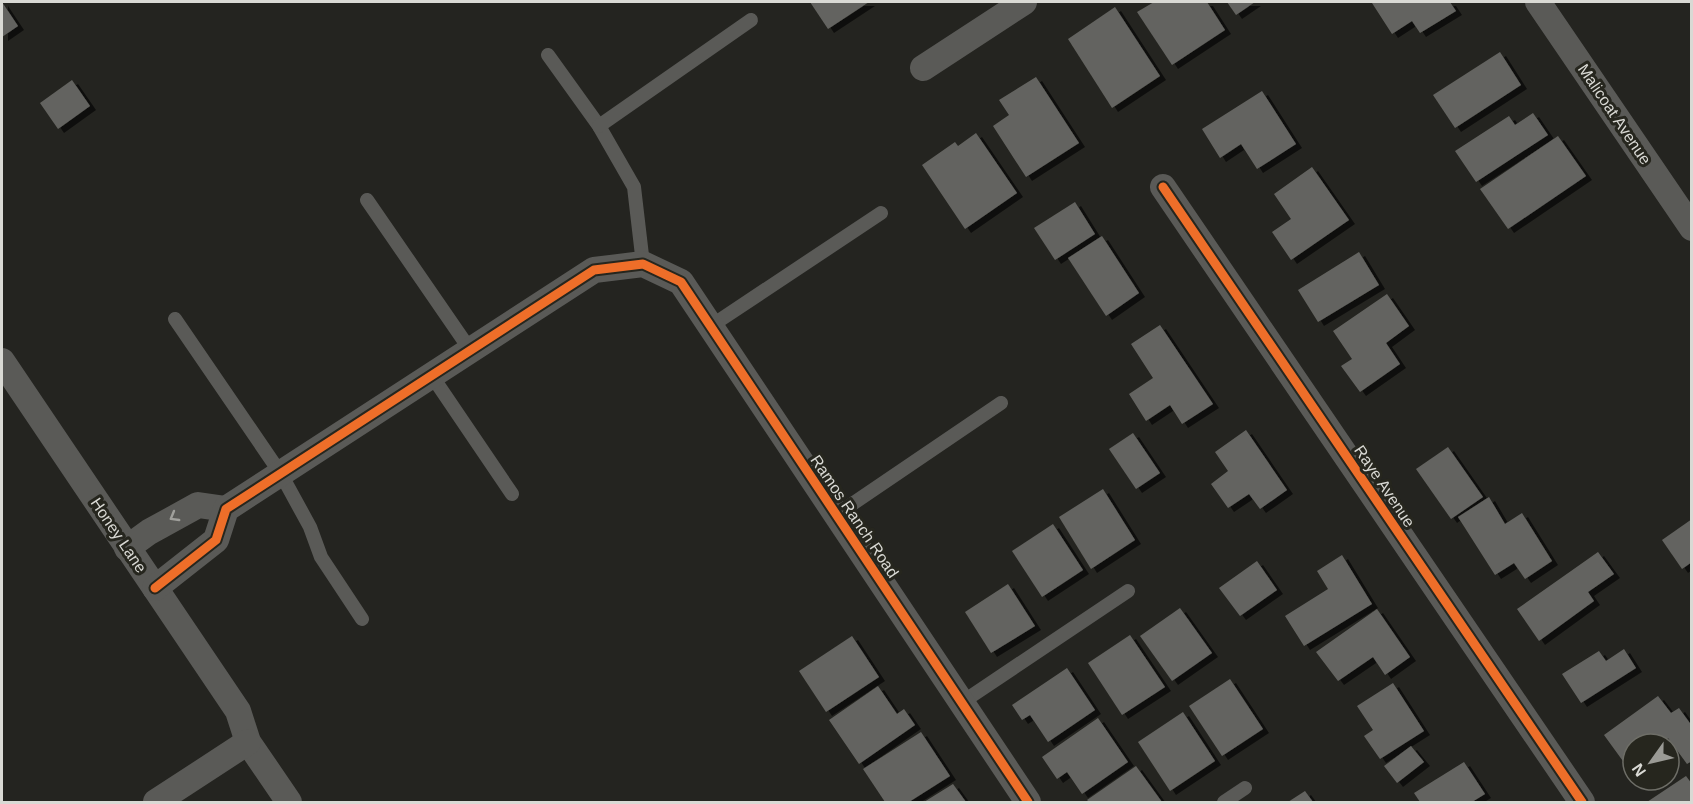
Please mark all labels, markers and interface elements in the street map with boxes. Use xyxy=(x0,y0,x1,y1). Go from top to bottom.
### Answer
street label: Malicoat Avenue xyxy=(1575,61,1654,168)
street label: Raye Avenue xyxy=(1351,442,1418,530)
street label: Ramos Ranch Road xyxy=(807,452,902,581)
street label: Honey Lane xyxy=(87,495,150,576)
one-way arrow xyxy=(170,510,180,521)
north arrow xyxy=(1621,732,1681,792)
text: N xyxy=(1629,761,1649,780)

